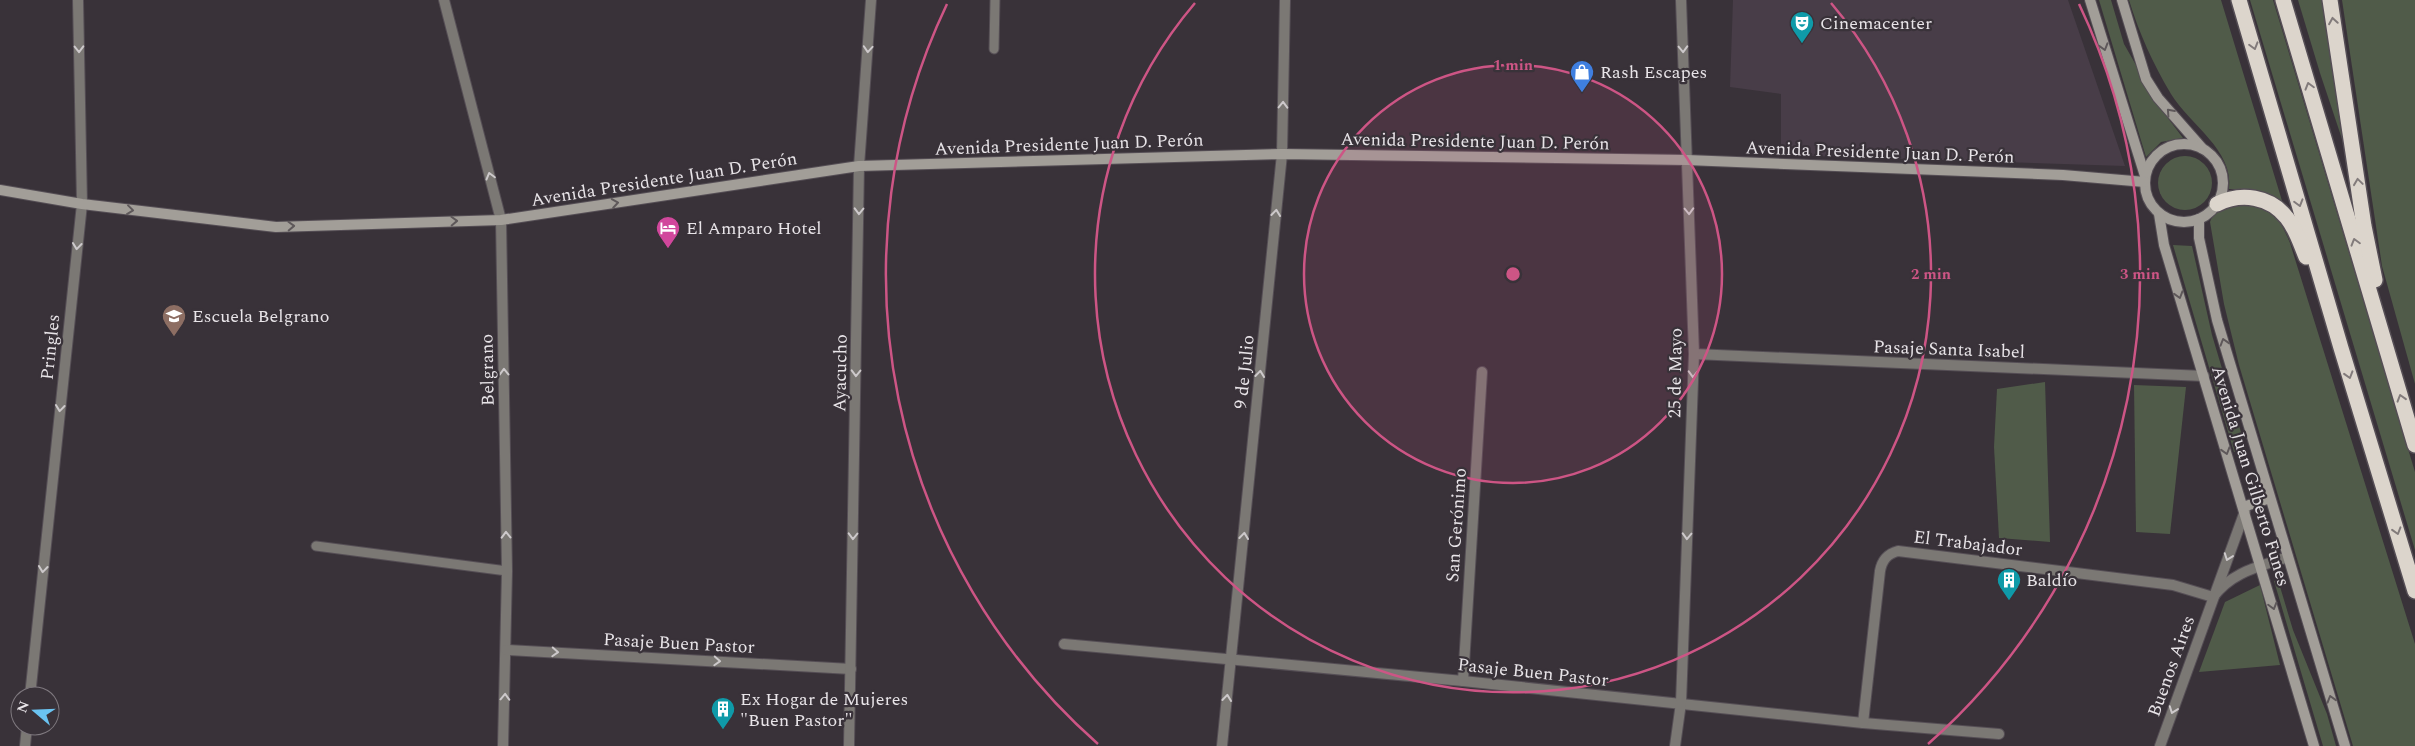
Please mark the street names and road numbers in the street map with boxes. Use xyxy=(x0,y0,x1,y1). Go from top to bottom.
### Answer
street label: Avenida Presidente Juan D. Perón xyxy=(934,126,1204,163)
street label: Avenida Presidente Juan D. Perón xyxy=(1340,126,1610,157)
street label: Avenida Presidente Juan D. Perón xyxy=(1745,134,2015,171)
street label: Avenida Presidente Juan D. Perón xyxy=(529,145,799,214)
street label: Pringles xyxy=(34,313,67,381)
street label: 25 de Mayo xyxy=(1661,328,1690,418)
street label: Pasaje Santa Isabel xyxy=(1873,333,2025,366)
street label: Belgrano xyxy=(473,334,502,406)
street label: Ayacucho xyxy=(826,334,855,412)
street label: 9 de Julio xyxy=(1227,334,1262,410)
street label: Avenida Juan Gilberto Funes xyxy=(2204,362,2297,590)
street label: San Gerónimo xyxy=(1439,467,1474,583)
street label: El Trabajador xyxy=(1912,523,2024,564)
street label: Buenos Aires xyxy=(2141,612,2202,721)
street label: Pasaje Buen Pastor xyxy=(602,626,755,661)
street label: Pasaje Buen Pastor xyxy=(1456,651,1610,694)

